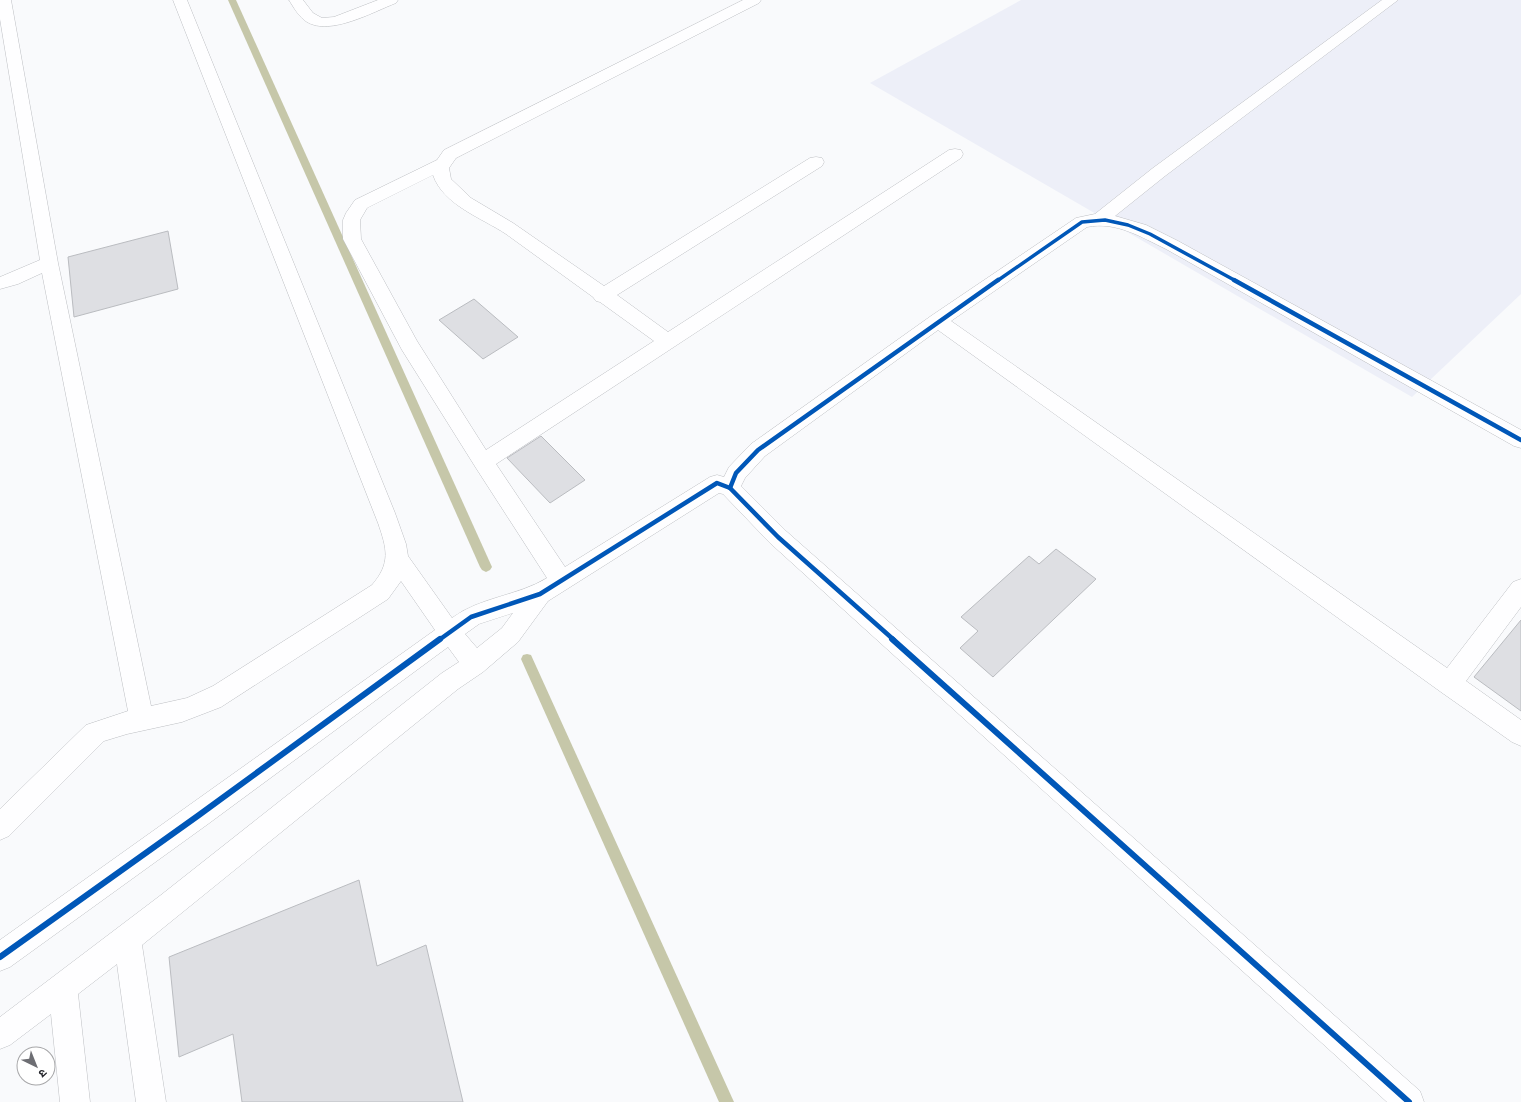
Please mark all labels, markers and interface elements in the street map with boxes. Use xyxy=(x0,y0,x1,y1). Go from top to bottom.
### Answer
north arrow xyxy=(16,1046,56,1086)
text: उ xyxy=(35,1066,49,1080)

